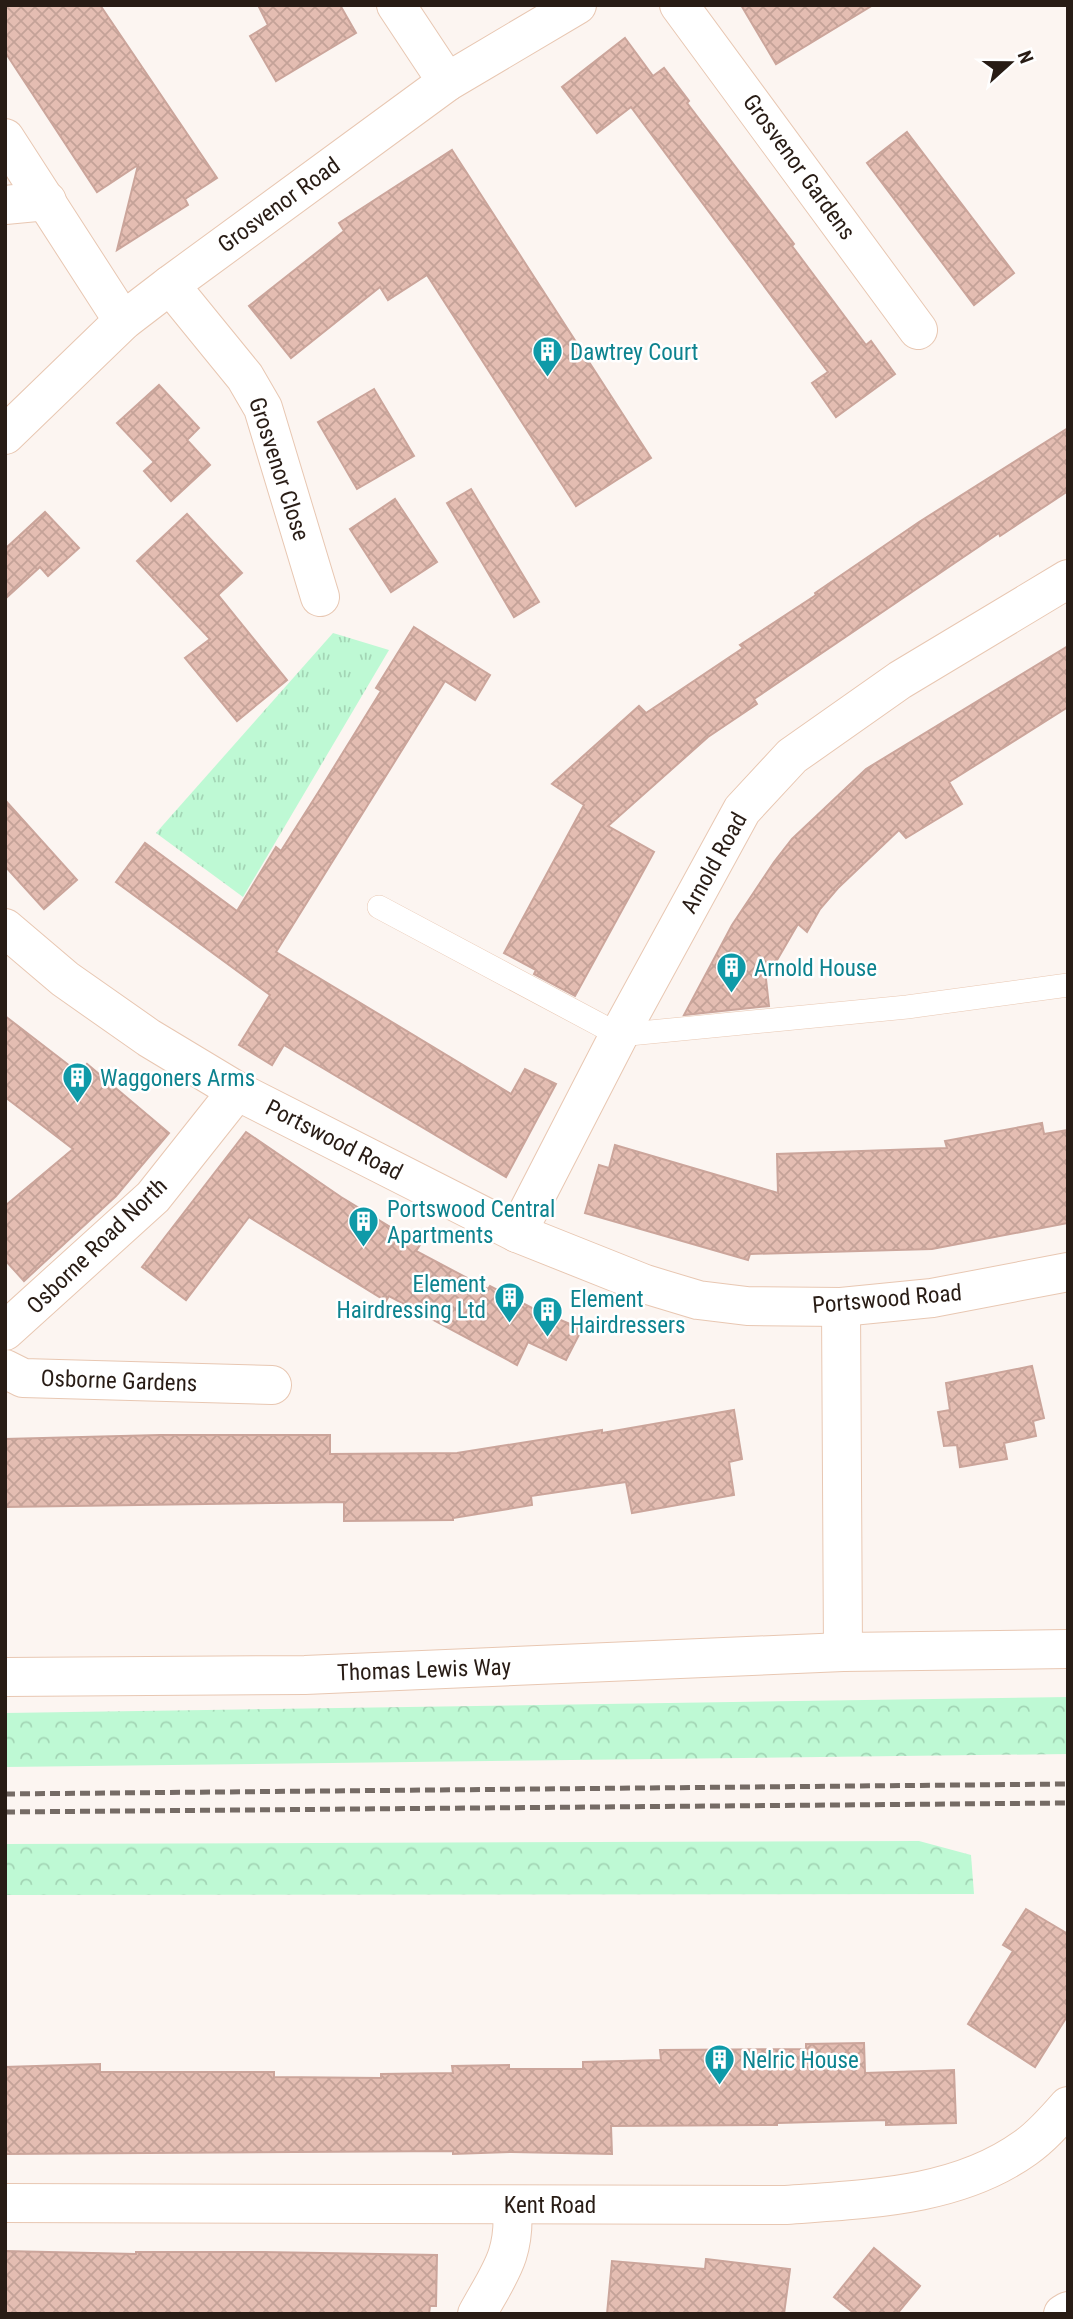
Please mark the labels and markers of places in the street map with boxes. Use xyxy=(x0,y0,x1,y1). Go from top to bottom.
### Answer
building icon: Dawtrey Court xyxy=(530,335,564,379)
place label: Dawtrey Court xyxy=(570,339,698,366)
building icon: Arnold House xyxy=(714,951,748,995)
place label: Arnold House xyxy=(754,955,877,982)
building icon: Waggoners Arms xyxy=(60,1061,94,1105)
place label: Waggoners Arms xyxy=(100,1065,255,1092)
place label: Portswood Central Apartments xyxy=(387,1196,555,1249)
building icon: Portswood Central Apartments xyxy=(347,1205,381,1249)
place label: Element Hairdressing Ltd xyxy=(336,1271,486,1324)
building icon: Element Hairdressing Ltd xyxy=(492,1280,526,1324)
place label: Element Hairdressers xyxy=(570,1286,686,1339)
building icon: Element Hairdressers xyxy=(530,1295,564,1339)
building icon: Nelric House xyxy=(702,2043,736,2087)
place label: Nelric House xyxy=(742,2047,859,2074)

